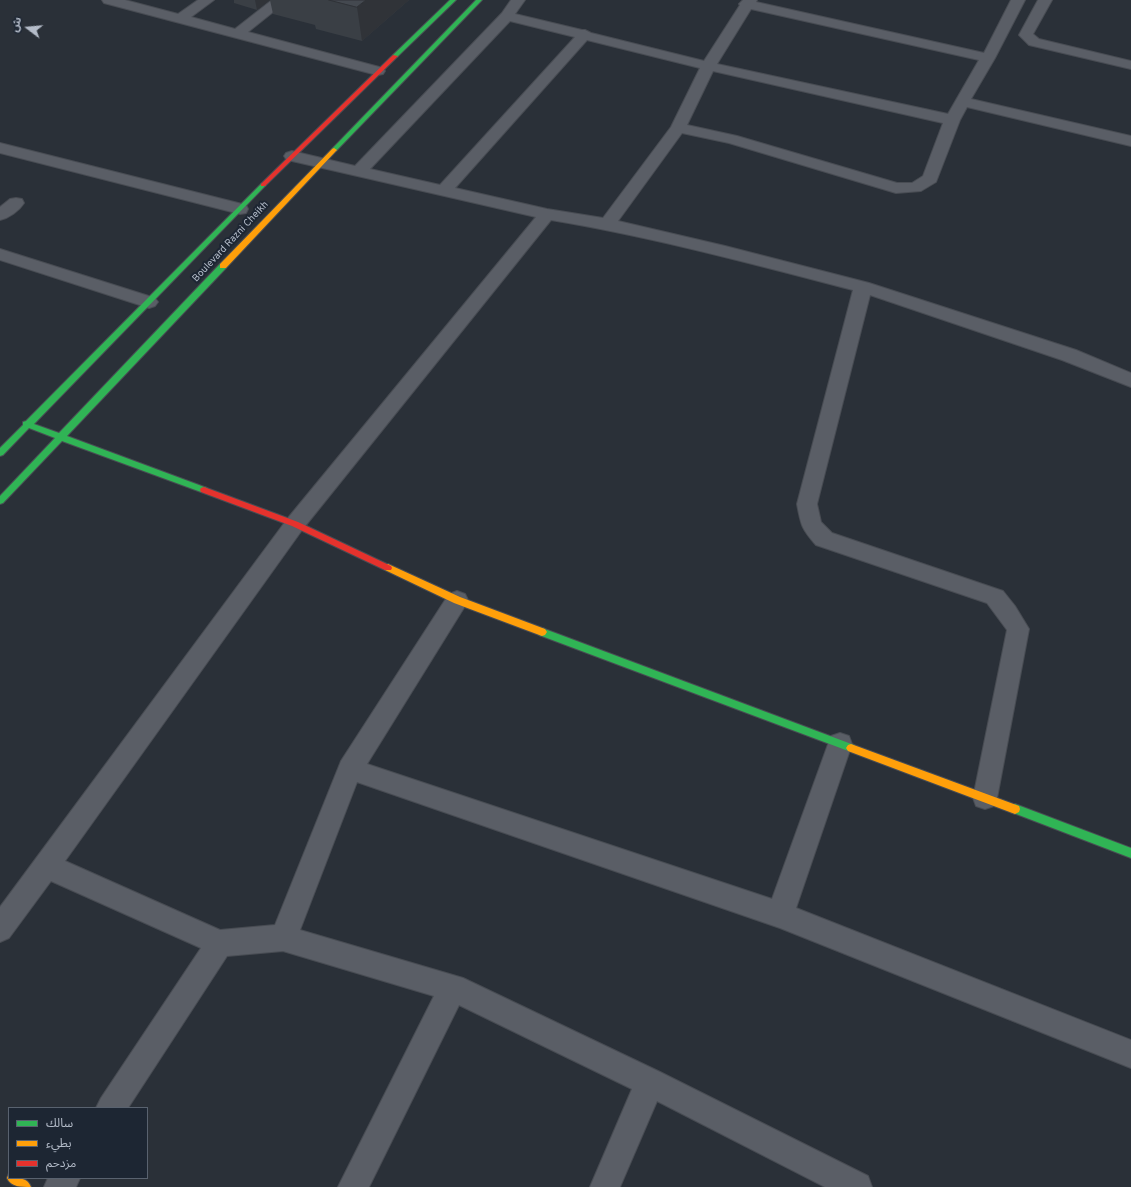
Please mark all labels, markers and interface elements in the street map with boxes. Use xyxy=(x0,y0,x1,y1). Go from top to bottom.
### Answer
north arrow xyxy=(8,8,48,48)
text: ش xyxy=(8,16,25,34)
street label: Boulevard Razni Cheikh xyxy=(190,199,272,285)
legend xyxy=(8,1107,148,1179)
text: سالك xyxy=(46,1116,73,1132)
text: بطيء xyxy=(46,1136,72,1152)
text: مزدحم xyxy=(46,1156,76,1172)

